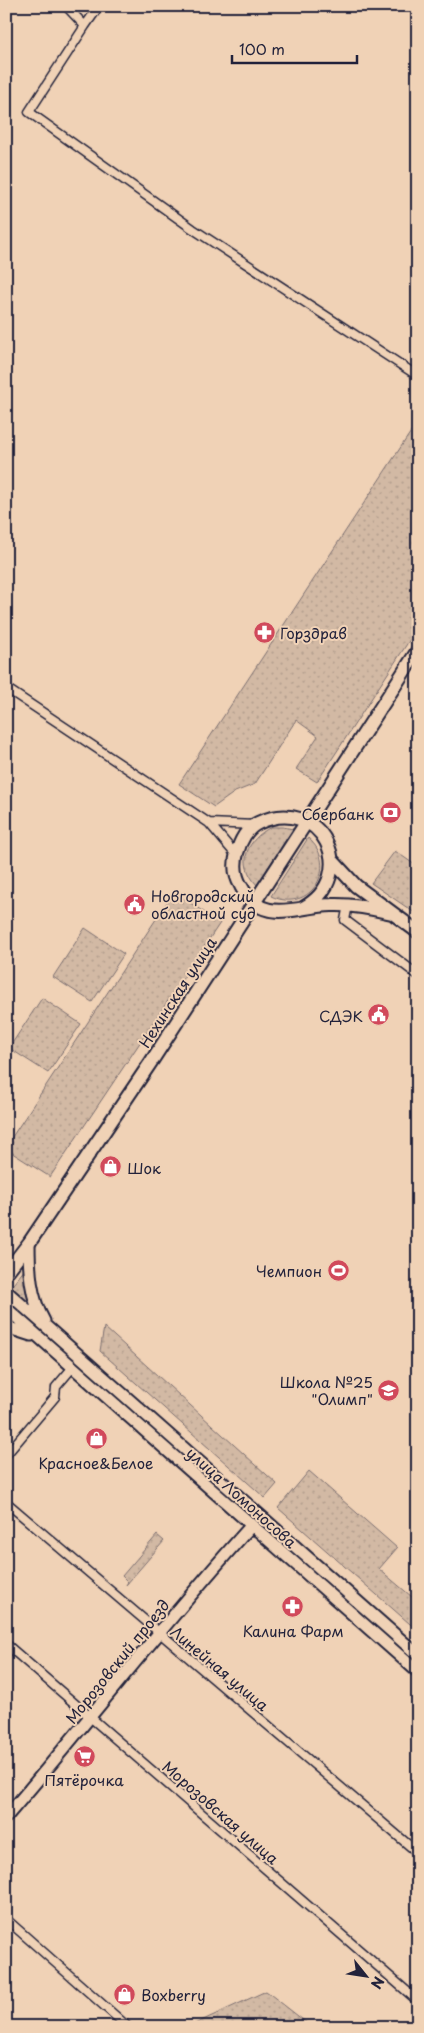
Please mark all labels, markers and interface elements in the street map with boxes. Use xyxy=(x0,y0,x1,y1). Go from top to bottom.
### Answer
scale bar xyxy=(232,32,356,64)
text: 100 m xyxy=(239,37,285,60)
pharmacy icon: Горздрав xyxy=(252,620,276,644)
place label: Горздрав xyxy=(280,621,347,644)
bank icon: Сбербанк xyxy=(378,801,402,825)
place label: Сбербанк xyxy=(302,802,374,825)
place label: Новгородский областной суд xyxy=(151,884,256,924)
public building icon: Новгородский областной суд xyxy=(123,892,147,916)
street label: Нехинская улица xyxy=(133,932,222,1052)
public building icon: СДЭК xyxy=(367,1003,391,1027)
place label: СДЭК xyxy=(319,1004,363,1027)
shop icon: Шок xyxy=(99,1155,123,1179)
place label: Шок xyxy=(127,1156,161,1179)
sports icon: Чемпион xyxy=(326,1258,350,1282)
place label: Чемпион xyxy=(256,1259,322,1282)
place label: Школа №25 "Олимп" xyxy=(280,1370,373,1410)
school or university icon: Школа №25 "Олимп" xyxy=(377,1378,401,1402)
shop icon: Красное&Белое xyxy=(84,1427,108,1451)
street label: улица Ломоносова xyxy=(182,1441,303,1553)
place label: Красное&Белое xyxy=(39,1451,153,1474)
street label: Морозовский проезд xyxy=(60,1594,174,1728)
pharmacy icon: Калина Фарм xyxy=(281,1595,305,1619)
place label: Калина Фарм xyxy=(242,1619,344,1642)
street label: Линейная улица xyxy=(166,1620,274,1716)
supermarket icon: Пятёрочка xyxy=(72,1744,96,1768)
street label: Морозовская улица xyxy=(158,1755,285,1870)
place label: Пятёрочка xyxy=(44,1768,124,1791)
north arrow xyxy=(342,1950,392,2000)
text: N xyxy=(366,1973,390,1993)
shop icon: Boxberry xyxy=(113,1982,137,2006)
place label: Boxberry xyxy=(141,1983,206,2006)

